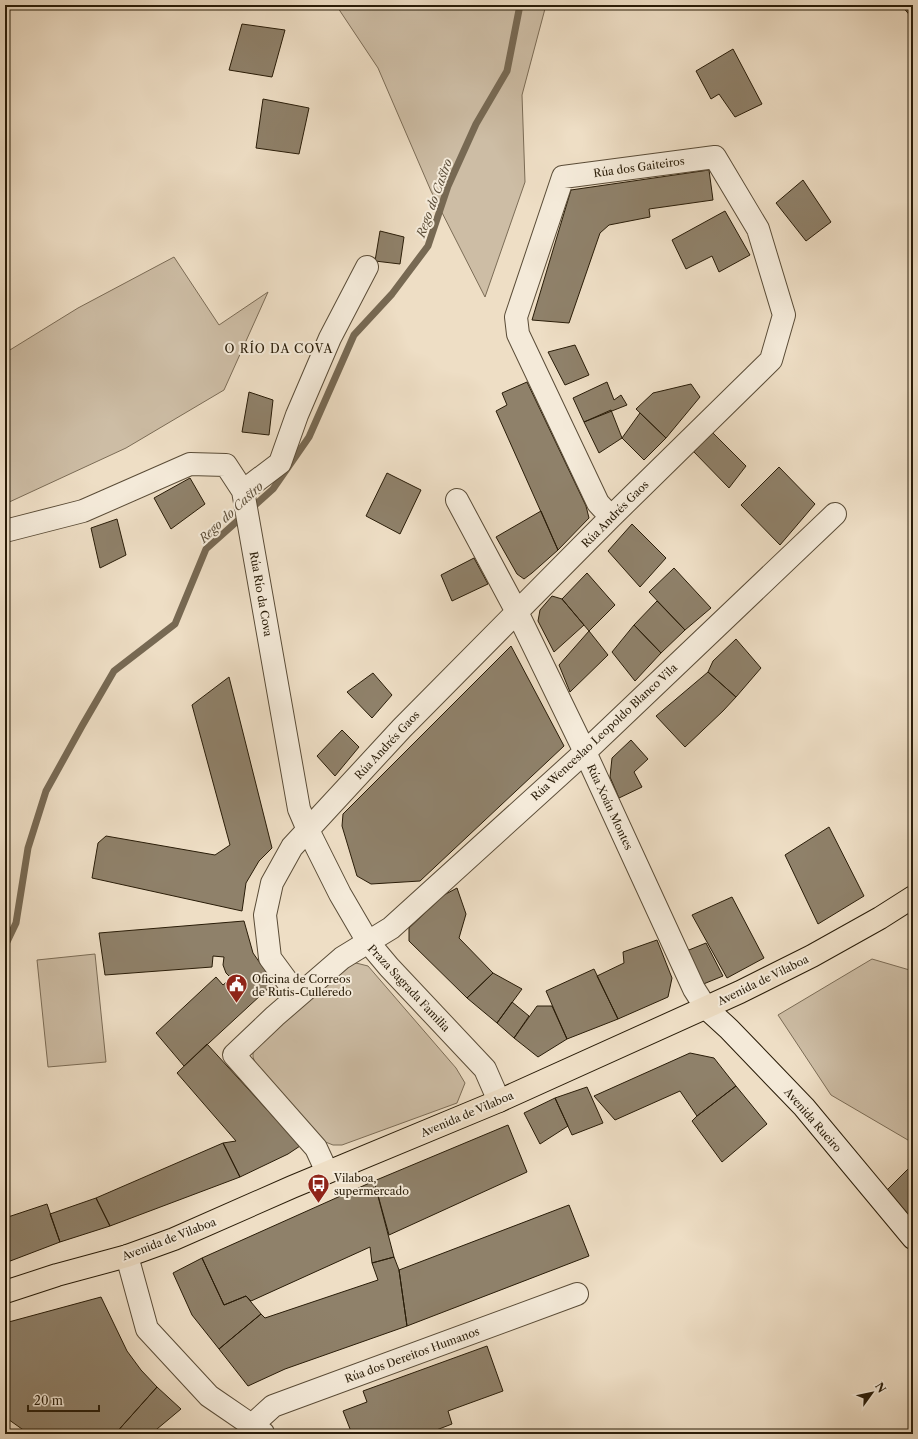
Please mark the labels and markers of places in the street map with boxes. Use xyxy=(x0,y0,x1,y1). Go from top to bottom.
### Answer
public building icon: Oficina de Correos de Rutis-Culleredo xyxy=(224,972,250,1005)
place label: Oficina de Correos de Rutis-Culleredo xyxy=(252,972,352,999)
bus stop icon: Vilaboa, supermercado xyxy=(305,1171,331,1204)
place label: Vilaboa, supermercado xyxy=(333,1171,409,1198)

